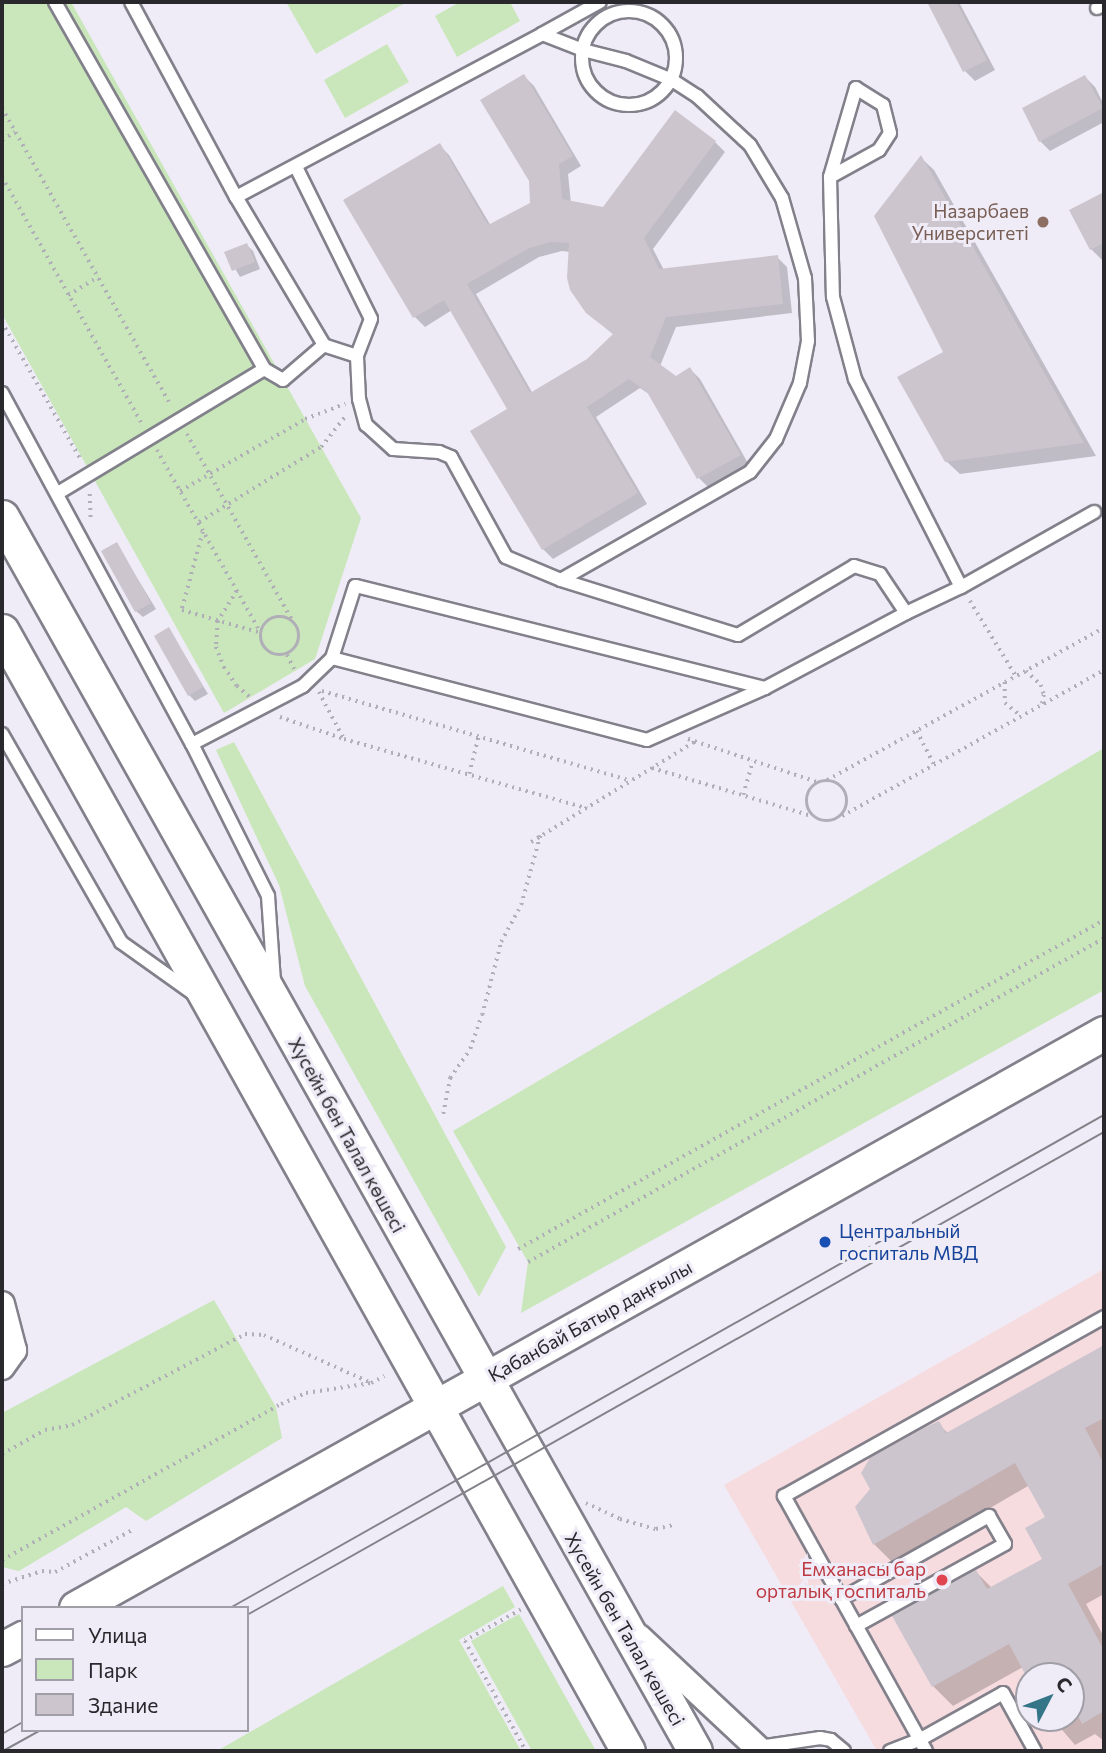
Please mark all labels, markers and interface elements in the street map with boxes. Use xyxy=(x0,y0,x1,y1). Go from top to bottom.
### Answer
place label: Назарбаев Университеті xyxy=(911,200,1029,244)
marker: Назарбаев Университеті xyxy=(1035,214,1051,230)
street label: Хусейн бен Талал көшесі xyxy=(284,1033,410,1237)
place label: Центральный госпиталь МВД xyxy=(839,1220,978,1264)
marker: Центральный госпиталь МВД xyxy=(817,1234,833,1250)
street label: Қабанбай Батыр даңғылы xyxy=(484,1255,696,1387)
street label: Хусейн бен Талал көшесі xyxy=(560,1528,690,1730)
place label: Емханасы бар орталық госпиталь xyxy=(756,1558,926,1602)
marker: Емханасы бар орталық госпиталь xyxy=(932,1570,952,1590)
legend xyxy=(21,1606,248,1732)
text: Улица xyxy=(88,1622,147,1647)
text: Парк xyxy=(88,1657,138,1682)
north arrow xyxy=(1015,1662,1085,1732)
text: С xyxy=(1052,1671,1077,1696)
text: Здание xyxy=(88,1692,158,1717)

